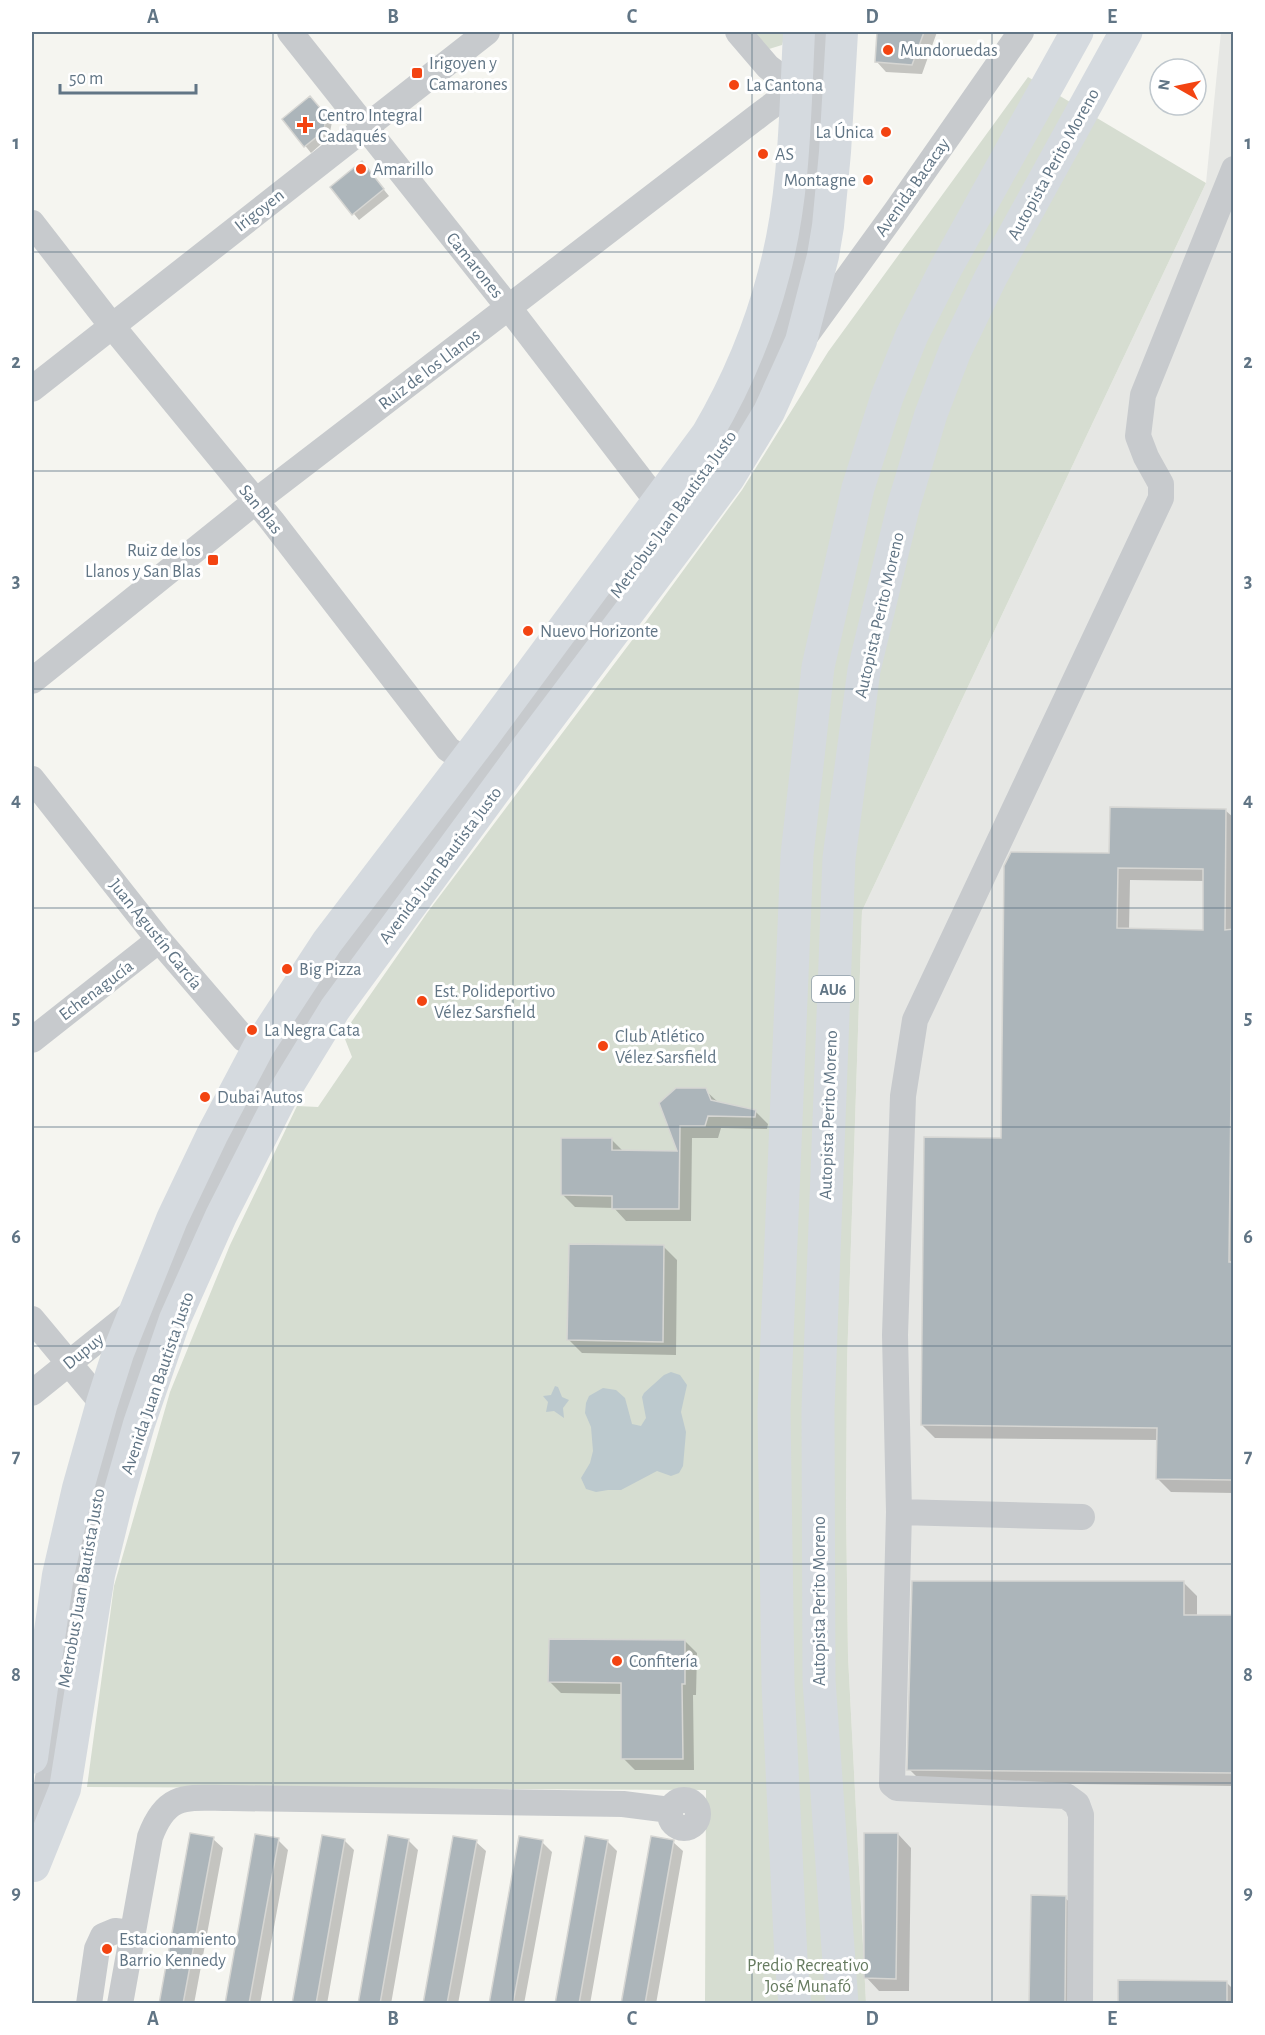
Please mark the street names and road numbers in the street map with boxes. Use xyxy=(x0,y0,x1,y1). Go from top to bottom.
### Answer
street label: Autopista Perito Moreno xyxy=(1005,86,1103,243)
street label: Avenida Bacacay xyxy=(872,135,953,240)
street label: Irigoyen xyxy=(232,186,288,235)
street label: Camarones xyxy=(442,229,506,302)
street label: Ruiz de los Llanos xyxy=(375,326,484,414)
street label: Metrobus Juan Bautista Justo xyxy=(607,427,741,602)
street label: San Blas xyxy=(235,482,285,538)
street label: Autopista Perito Moreno xyxy=(852,530,908,700)
street label: Avenida Juan Bautista Justo xyxy=(376,784,506,947)
street label: Juan Agustín García xyxy=(105,876,205,993)
street label: Echenagucía xyxy=(56,957,137,1024)
road number: AU6 xyxy=(812,976,854,1002)
street label: Autopista Perito Moreno xyxy=(817,1030,841,1200)
street label: Avenida Juan Bautista Justo xyxy=(118,1290,198,1477)
street label: Dupuy xyxy=(60,1330,108,1373)
street label: Metrobus Juan Bautista Justo xyxy=(56,1487,108,1689)
street label: Autopista Perito Moreno xyxy=(811,1516,829,1686)

